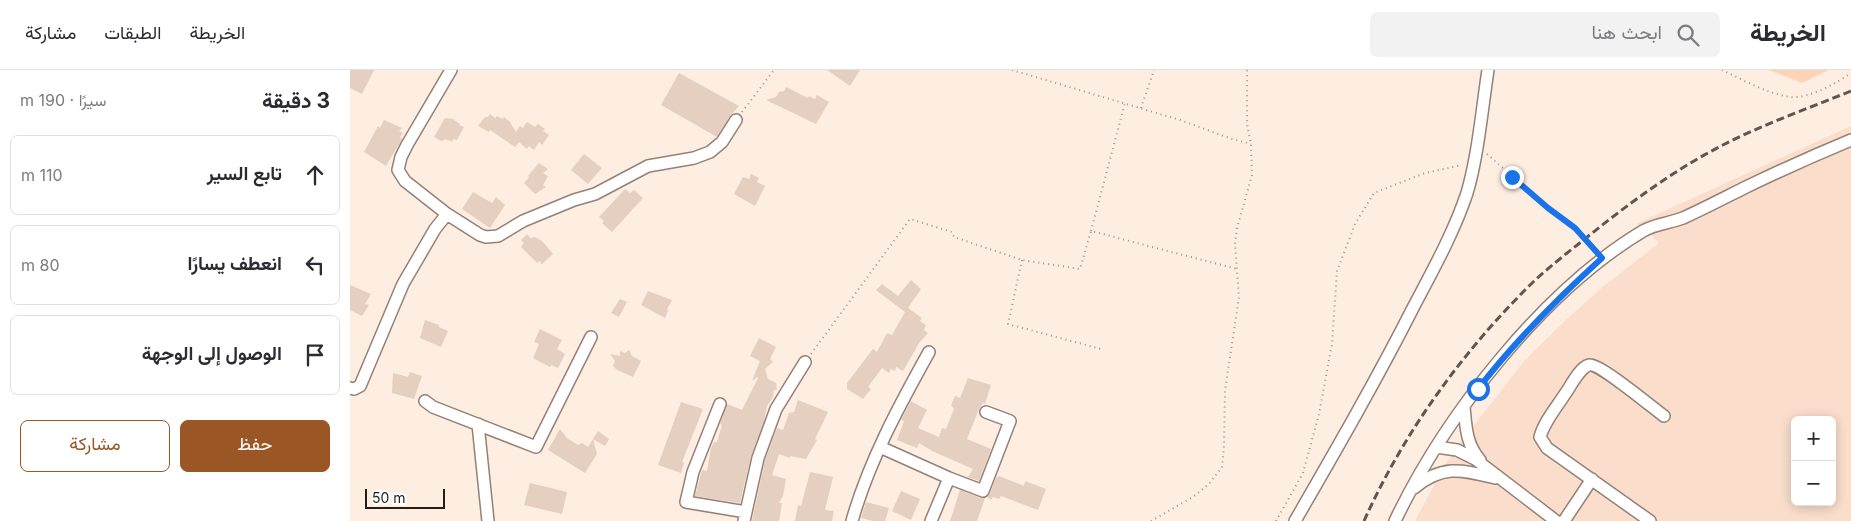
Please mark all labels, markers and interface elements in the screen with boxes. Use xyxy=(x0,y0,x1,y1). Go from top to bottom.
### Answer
search box xyxy=(1370,12,1720,57)
text: الخريطة xyxy=(1750,18,1826,47)
text: ابحث هنا xyxy=(1591,21,1662,44)
icon: search xyxy=(1674,21,1702,49)
text: مشاركة xyxy=(25,22,76,43)
text: الطبقات xyxy=(104,22,161,43)
text: الخريطة xyxy=(189,22,245,43)
text: 3 دقيقة xyxy=(262,88,330,113)
text: سيرًا · 190 m xyxy=(20,90,106,110)
icon: ahead xyxy=(301,161,329,189)
text: تابع السير xyxy=(207,162,282,185)
text: 110 m xyxy=(21,165,63,185)
route end xyxy=(1501,166,1524,189)
icon: left xyxy=(301,251,329,279)
text: انعطف يسارًا xyxy=(188,252,282,275)
text: 80 m xyxy=(21,255,60,275)
icon: arrive xyxy=(301,341,329,369)
text: الوصول إلى الوجهة xyxy=(142,342,282,365)
route start xyxy=(1467,378,1490,401)
map controls xyxy=(1791,416,1836,506)
button: + xyxy=(1791,416,1836,461)
button: مشاركة xyxy=(20,420,170,472)
button: حفظ xyxy=(180,420,330,472)
button: − xyxy=(1791,461,1836,506)
scale bar xyxy=(365,486,445,509)
text: 50 m xyxy=(372,489,406,506)

